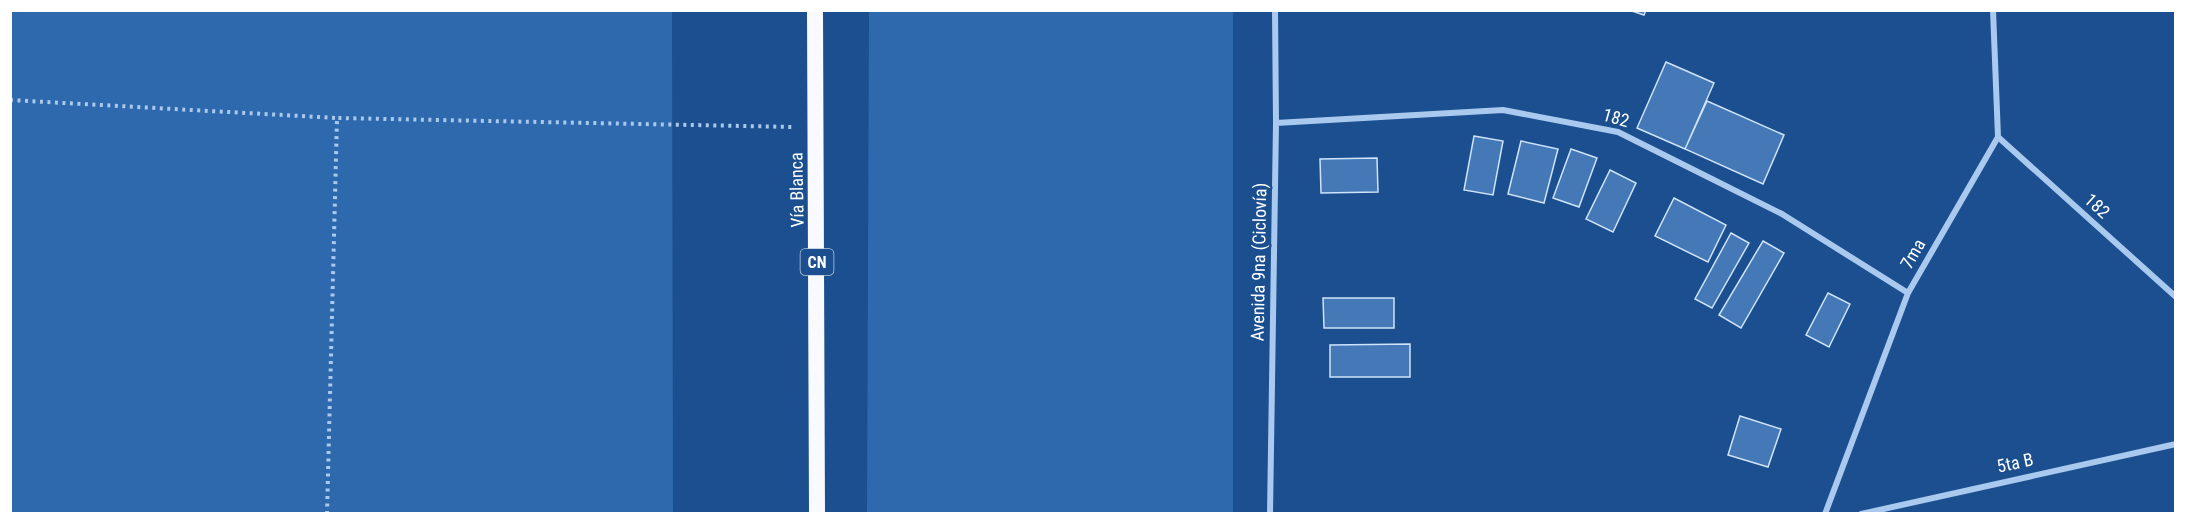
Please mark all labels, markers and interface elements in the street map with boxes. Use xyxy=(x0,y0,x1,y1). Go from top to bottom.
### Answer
street label: 182 xyxy=(1600,104,1632,131)
street label: Vía Blanca xyxy=(785,152,808,228)
street label: Avenida 9na (Ciclovía) xyxy=(1247,183,1271,341)
street label: 182 xyxy=(2080,189,2114,222)
street label: 7ma xyxy=(1896,235,1929,272)
road number: CN xyxy=(800,249,834,275)
street label: 5ta B xyxy=(1995,448,2035,477)

